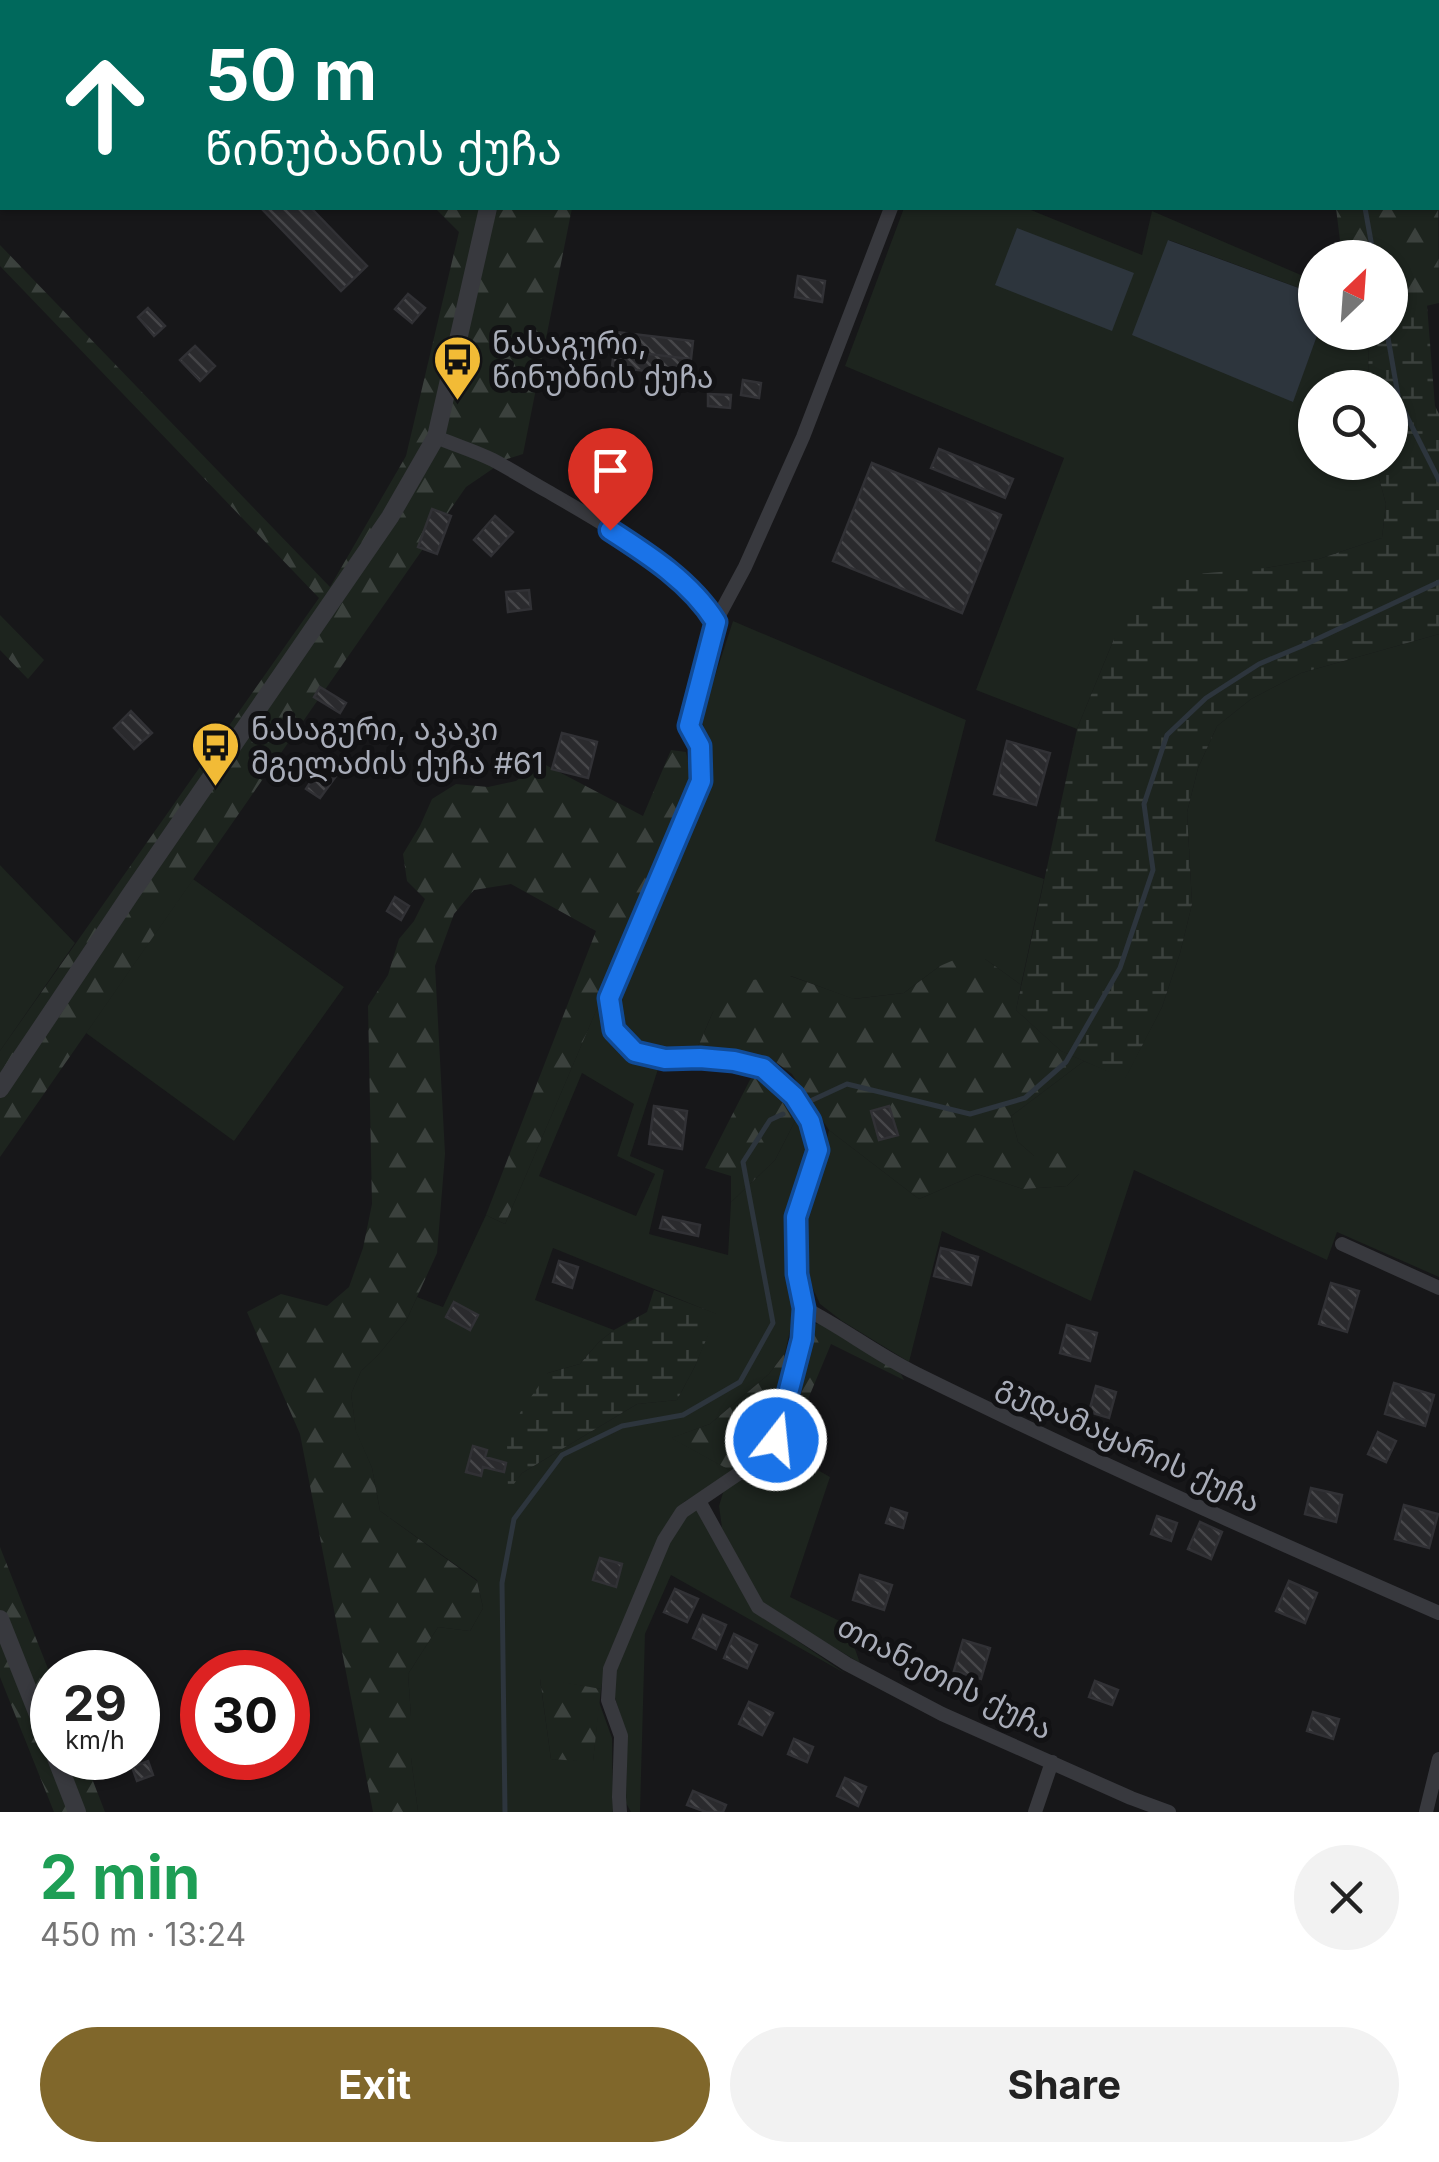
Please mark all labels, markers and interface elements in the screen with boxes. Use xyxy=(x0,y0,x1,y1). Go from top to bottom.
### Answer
text: 50 m xyxy=(205,32,377,117)
icon: ahead xyxy=(40,40,170,170)
text: წინუბანის ქუჩა xyxy=(205,121,562,176)
north arrow xyxy=(1298,240,1408,350)
map controls xyxy=(1298,240,1408,480)
place label: ნასაგური, წინუბნის ქუჩა xyxy=(492,325,714,396)
bus stop icon: ნასაგური, წინუბნის ქუჩა xyxy=(431,334,483,402)
button: search xyxy=(1298,370,1408,480)
pin xyxy=(568,428,653,531)
icon: arrive xyxy=(583,443,638,498)
place label: ნასაგური, აკაკი მგელაძის ქუჩა #61 xyxy=(251,711,544,782)
bus stop icon: ნასაგური, აკაკი მგელაძის ქუჩა #61 xyxy=(190,720,242,788)
street label: გუდამაყარის ქუჩა xyxy=(991,1366,1266,1521)
position arrow xyxy=(724,1388,828,1492)
street label: თიანეთის ქუჩა xyxy=(831,1607,1058,1747)
speed limit sign: 30 xyxy=(180,1650,310,1780)
text: 29 xyxy=(63,1673,127,1733)
text: km/h xyxy=(65,1725,125,1755)
text: 2 min xyxy=(40,1841,200,1913)
button: close xyxy=(1294,1845,1399,1950)
text: 450 m · 13:24 xyxy=(40,1915,246,1954)
button: Exit xyxy=(40,2027,710,2142)
button: Share xyxy=(730,2027,1399,2142)

